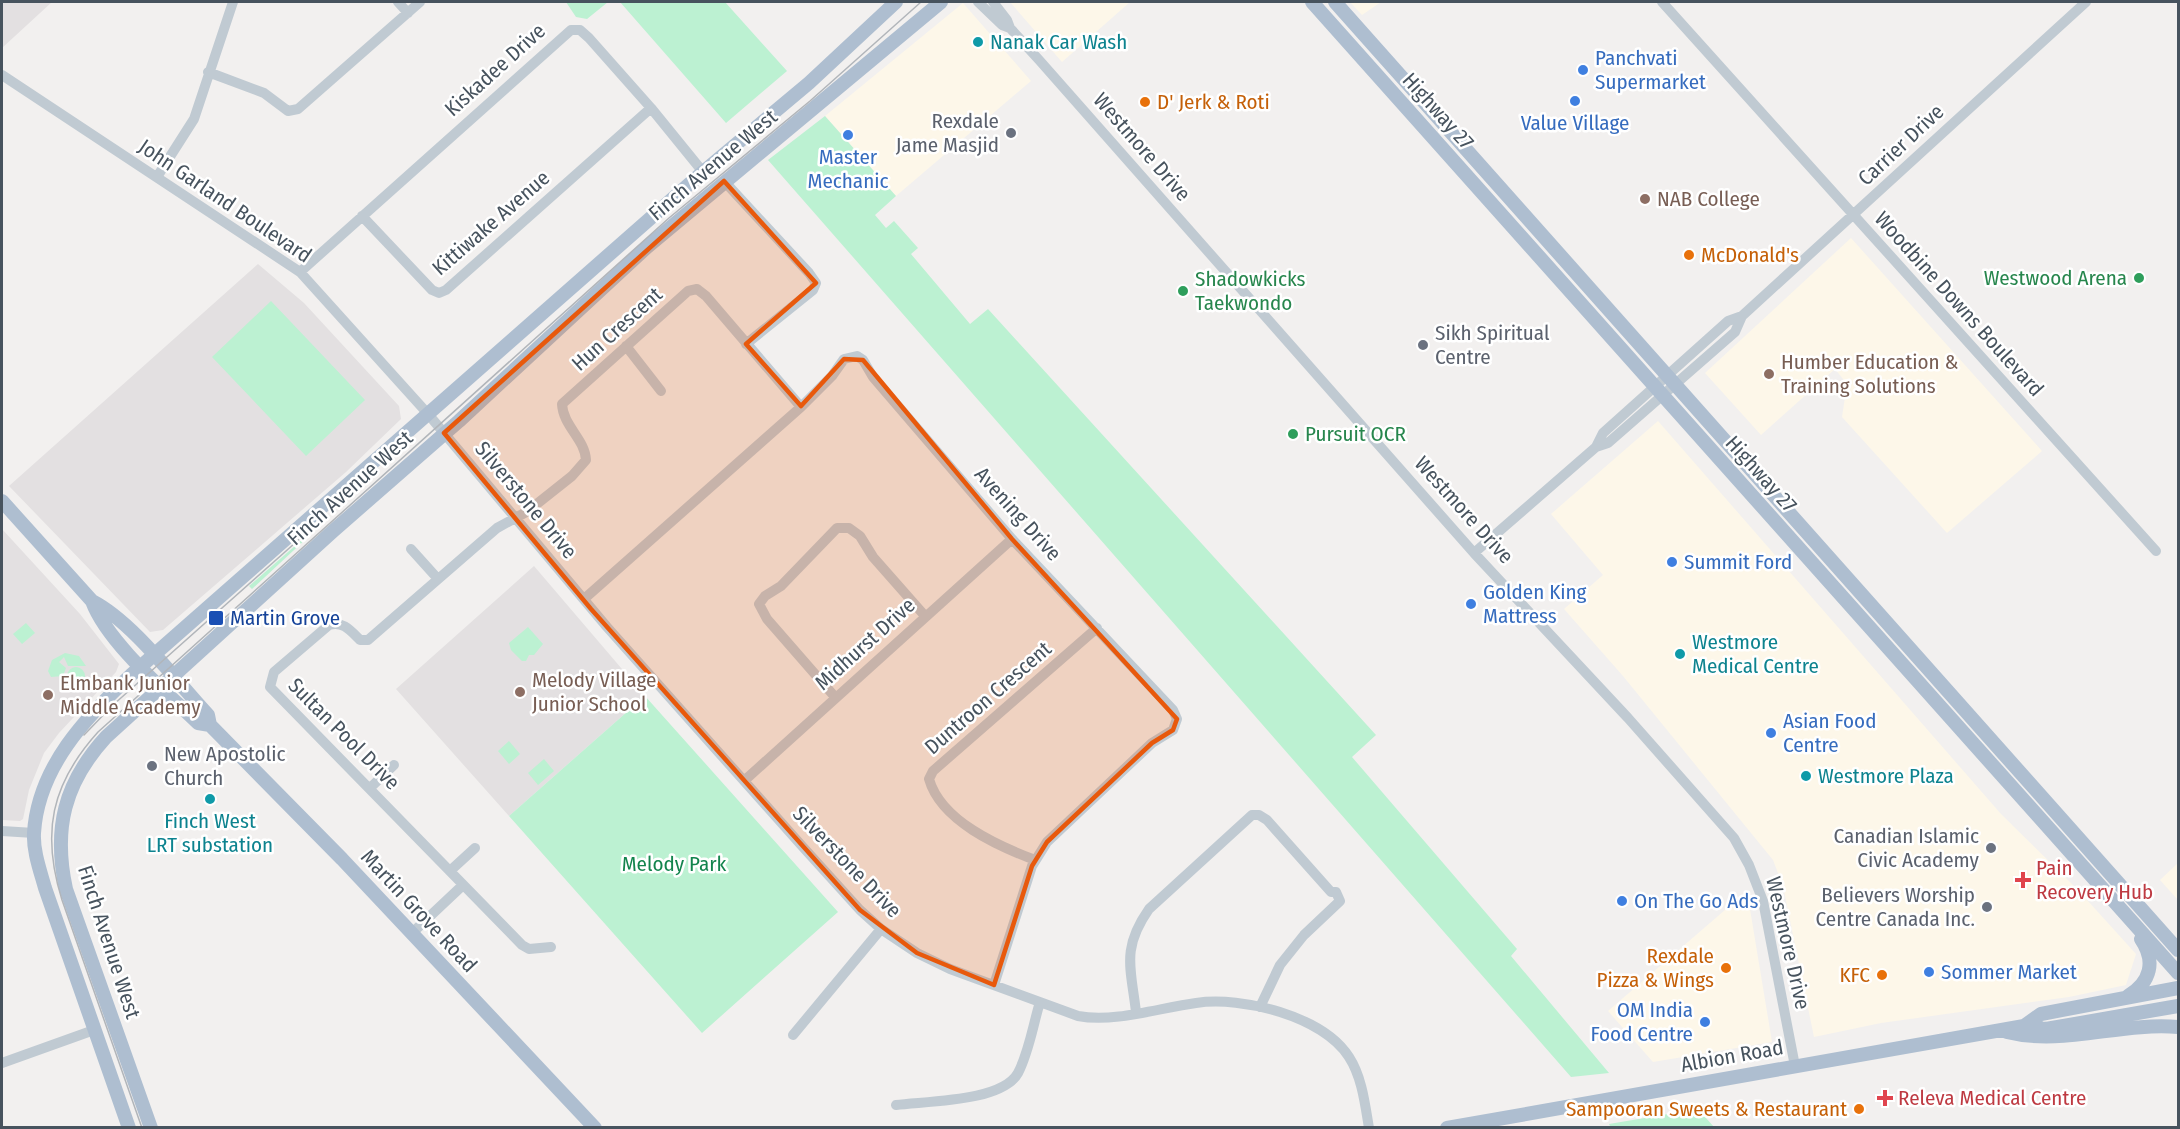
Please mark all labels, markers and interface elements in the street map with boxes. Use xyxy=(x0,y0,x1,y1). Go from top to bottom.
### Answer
street label: Kiskadee Drive xyxy=(439,18,551,122)
place label: Nanak Car Wash xyxy=(990,29,1127,55)
marker: Nanak Car Wash xyxy=(971,35,985,49)
place label: Panchvati Supermarket xyxy=(1595,45,1706,95)
marker: Panchvati Supermarket xyxy=(1576,63,1590,77)
street label: Highway 27 xyxy=(1397,67,1479,155)
street label: Westmore Drive xyxy=(1088,87,1196,207)
place label: D' Jerk & Roti xyxy=(1157,89,1270,115)
marker: Value Village xyxy=(1568,94,1582,108)
marker: D' Jerk & Roti xyxy=(1138,95,1152,109)
street label: Carrier Drive xyxy=(1853,99,1949,191)
street label: Finch Avenue West xyxy=(643,104,783,226)
place label: Rexdale Jame Masjid xyxy=(896,108,999,158)
place label: Value Village xyxy=(1521,110,1629,136)
marker: Rexdale Jame Masjid xyxy=(1004,126,1018,140)
marker: Master Mechanic xyxy=(841,128,855,142)
street label: John Garland Boulevard xyxy=(134,133,316,269)
place label: Master Mechanic xyxy=(808,144,889,194)
street label: Kittiwake Avenue xyxy=(427,165,555,281)
place label: NAB College xyxy=(1657,186,1760,212)
marker: NAB College xyxy=(1638,192,1652,206)
street label: Woodbine Downs Boulevard xyxy=(1869,206,2049,402)
place label: McDonald's xyxy=(1701,242,1799,268)
marker: McDonald's xyxy=(1682,248,1696,262)
place label: Westwood Arena xyxy=(1984,265,2127,291)
place label: Shadowkicks Taekwondo xyxy=(1195,266,1306,316)
marker: Westwood Arena xyxy=(2132,271,2146,285)
street label: Hun Crescent xyxy=(566,281,668,376)
marker: Shadowkicks Taekwondo xyxy=(1176,284,1190,298)
place label: Sikh Spiritual Centre xyxy=(1435,320,1550,370)
marker: Sikh Spiritual Centre xyxy=(1416,338,1430,352)
place label: Humber Education & Training Solutions xyxy=(1781,349,1959,399)
marker: Humber Education & Training Solutions xyxy=(1762,367,1776,381)
place label: Pursuit OCR xyxy=(1305,421,1406,447)
street label: Finch Avenue West xyxy=(282,425,418,551)
marker: Pursuit OCR xyxy=(1286,427,1300,441)
street label: Highway 27 xyxy=(1720,430,1802,518)
street label: Silverstone Drive xyxy=(469,436,583,564)
street label: Westmore Drive xyxy=(1409,451,1519,569)
street label: Avening Drive xyxy=(969,462,1067,566)
place label: Summit Ford xyxy=(1684,549,1792,575)
marker: Summit Ford xyxy=(1665,555,1679,569)
place label: Golden King Mattress xyxy=(1483,579,1587,629)
street label: Midhurst Drive xyxy=(810,592,920,696)
marker: Golden King Mattress xyxy=(1464,597,1478,611)
place label: Martin Grove xyxy=(230,605,340,631)
marker: Martin Grove xyxy=(207,609,225,627)
place label: Westmore Medical Centre xyxy=(1692,629,1819,679)
street label: Duntroon Crescent xyxy=(919,636,1057,760)
marker: Westmore Medical Centre xyxy=(1673,647,1687,661)
place label: Melody Village Junior School xyxy=(532,667,656,717)
place label: Elmbank Junior Middle Academy xyxy=(60,670,201,720)
street label: Sultan Pool Drive xyxy=(283,673,405,795)
marker: Melody Village Junior School xyxy=(513,685,527,699)
marker: Elmbank Junior Middle Academy xyxy=(41,688,55,702)
place label: Asian Food Centre xyxy=(1783,708,1876,758)
marker: Asian Food Centre xyxy=(1764,726,1778,740)
place label: New Apostolic Church xyxy=(164,741,285,791)
marker: New Apostolic Church xyxy=(145,759,159,773)
place label: Westmore Plaza xyxy=(1818,763,1954,789)
marker: Westmore Plaza xyxy=(1799,769,1813,783)
marker: Finch West LRT substation xyxy=(203,792,217,806)
street label: Silverstone Drive xyxy=(787,801,907,923)
place label: Finch West LRT substation xyxy=(147,808,273,858)
place label: Canadian Islamic Civic Academy xyxy=(1833,823,1980,873)
marker: Canadian Islamic Civic Academy xyxy=(1984,841,1998,855)
street label: Martin Grove Road xyxy=(355,844,483,978)
park label: Melody Park xyxy=(622,851,727,877)
place label: Pain Recovery Hub xyxy=(2036,855,2153,905)
street label: Finch Avenue West xyxy=(72,862,146,1022)
marker: Pain Recovery Hub xyxy=(2014,871,2032,889)
street label: Westmore Drive xyxy=(1760,874,1816,1012)
place label: Believers Worship Centre Canada Inc. xyxy=(1816,882,1975,932)
place label: On The Go Ads xyxy=(1634,888,1759,914)
marker: On The Go Ads xyxy=(1615,894,1629,908)
marker: Believers Worship Centre Canada Inc. xyxy=(1980,900,1994,914)
place label: Rexdale Pizza & Wings xyxy=(1596,943,1714,993)
place label: Sommer Market xyxy=(1941,959,2077,985)
marker: Rexdale Pizza & Wings xyxy=(1719,961,1733,975)
place label: KFC xyxy=(1839,962,1870,988)
marker: Sommer Market xyxy=(1922,965,1936,979)
marker: KFC xyxy=(1875,968,1889,982)
place label: OM India Food Centre xyxy=(1591,997,1693,1047)
marker: OM India Food Centre xyxy=(1698,1015,1712,1029)
street label: Albion Road xyxy=(1679,1034,1785,1078)
place label: Releva Medical Centre xyxy=(1898,1085,2086,1111)
marker: Releva Medical Centre xyxy=(1876,1089,1894,1107)
place label: Sampooran Sweets & Restaurant xyxy=(1566,1096,1847,1122)
marker: Sampooran Sweets & Restaurant xyxy=(1852,1102,1866,1116)

